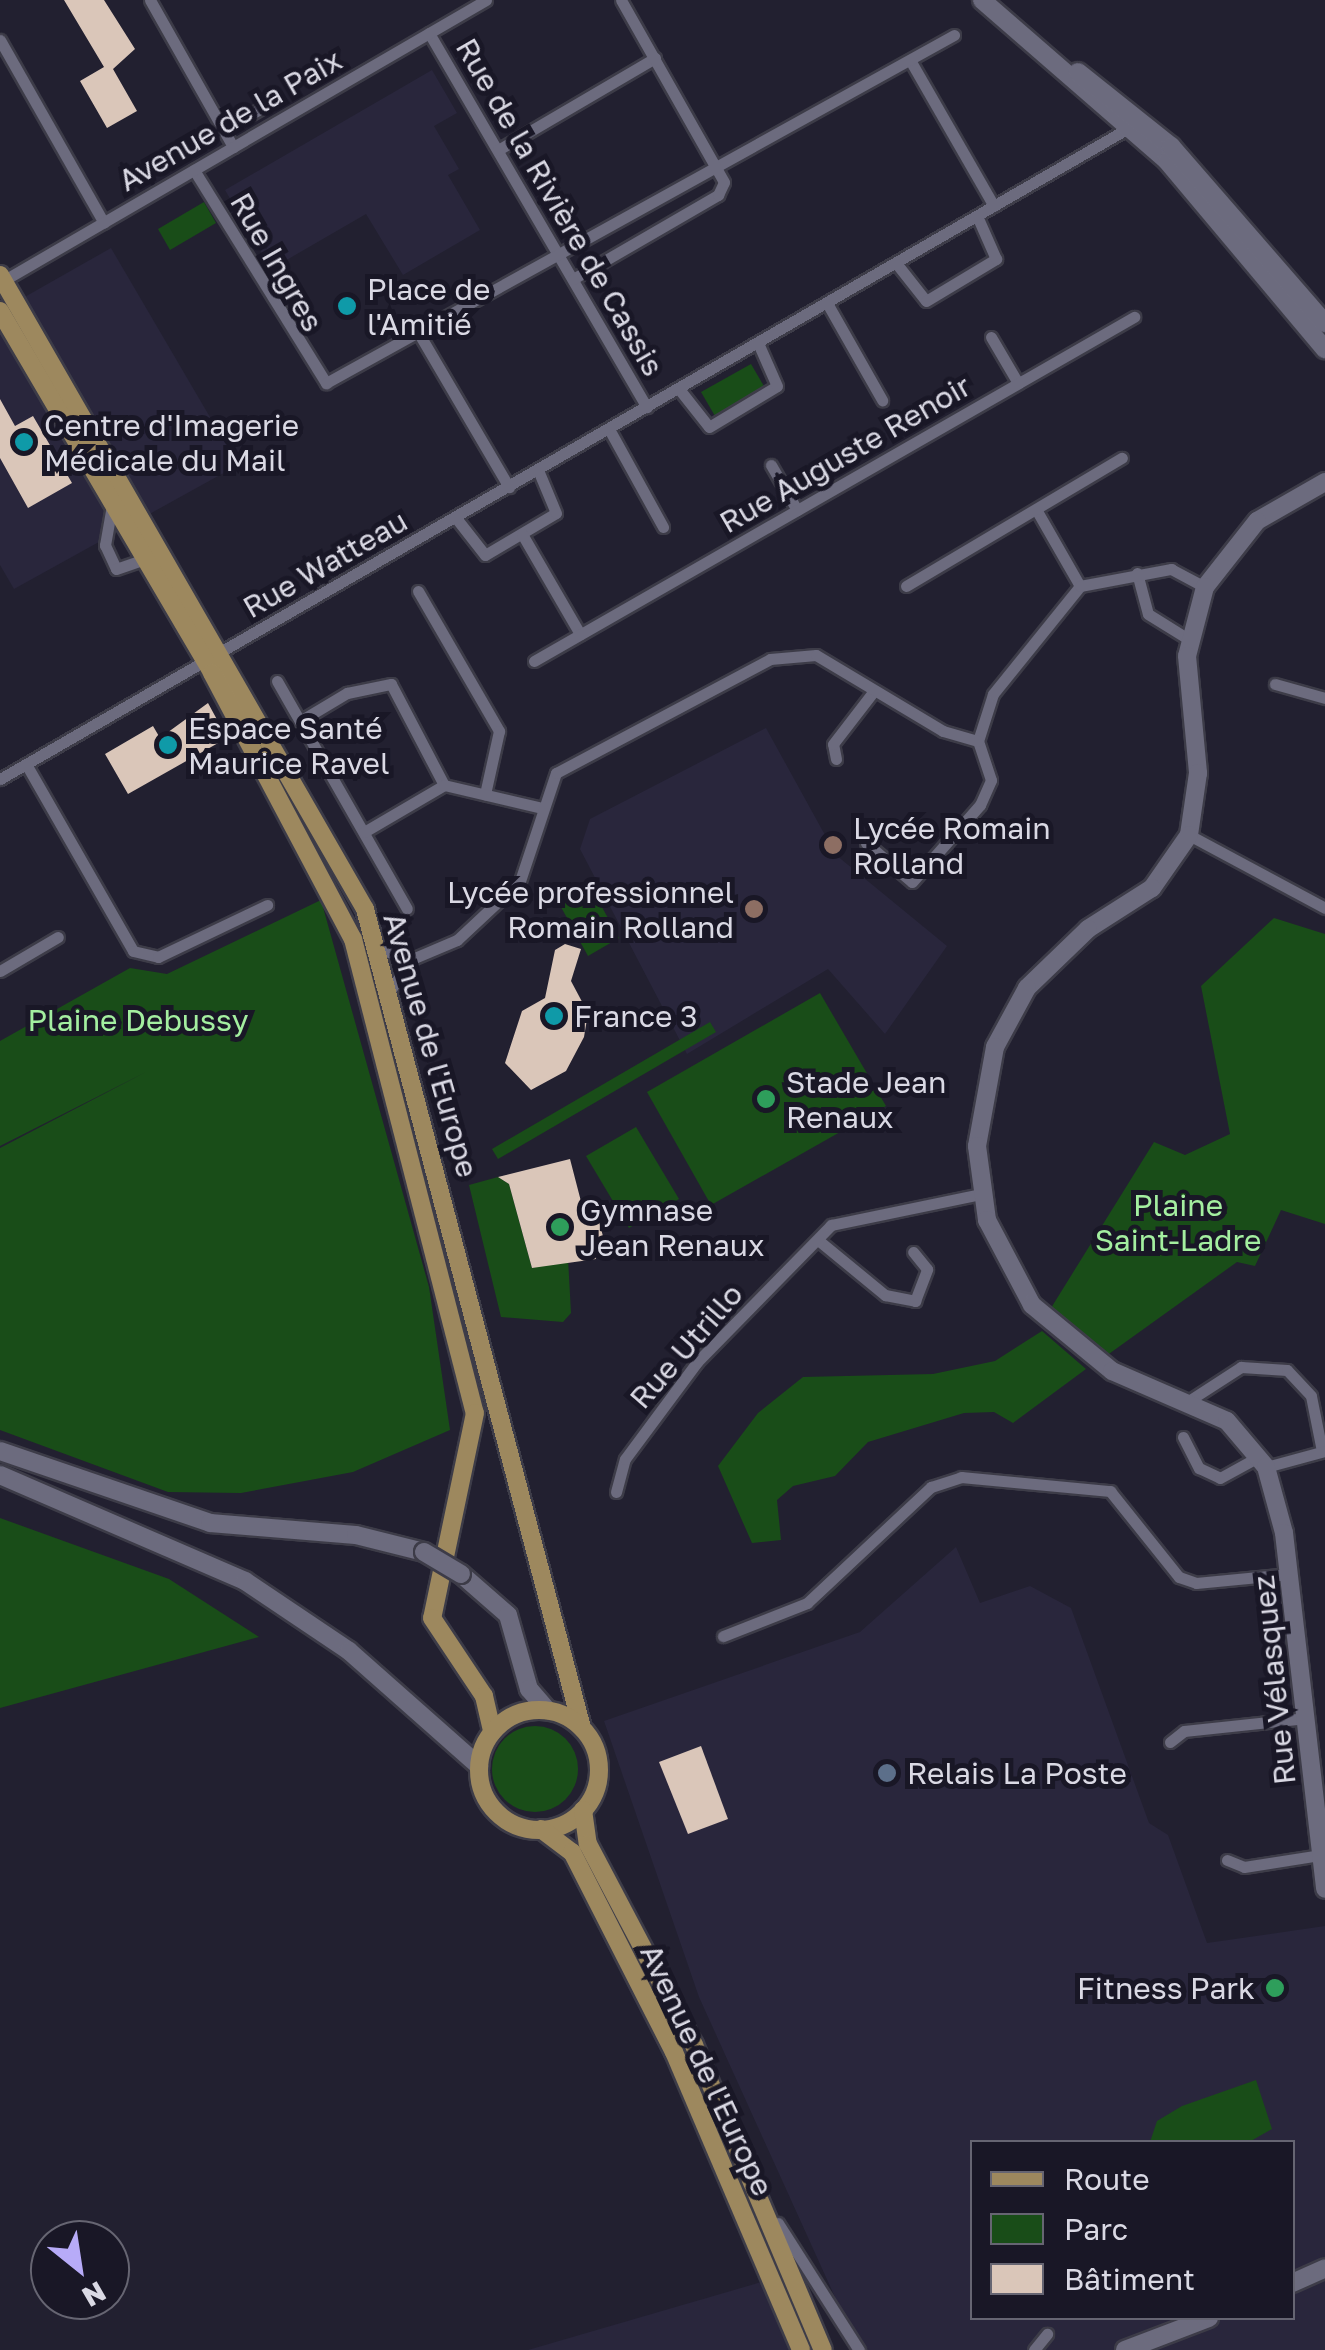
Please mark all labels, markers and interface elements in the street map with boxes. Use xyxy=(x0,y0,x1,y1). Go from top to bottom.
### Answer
street label: Rue de la Rivière de Cassis xyxy=(448,32,672,382)
street label: Avenue de la Paix xyxy=(112,42,348,198)
street label: Rue Ingres xyxy=(223,186,331,338)
place label: Place de l'Amitié xyxy=(367,271,490,342)
marker: Place de l'Amitié xyxy=(336,295,358,317)
street label: Rue Auguste Renoir xyxy=(713,368,977,540)
place label: Centre d'Imagerie Médicale du Mail xyxy=(44,407,299,478)
marker: Centre d'Imagerie Médicale du Mail xyxy=(13,431,35,453)
street label: Rue Watteau xyxy=(237,503,413,625)
place label: Espace Santé Maurice Ravel xyxy=(188,710,390,780)
marker: Espace Santé Maurice Ravel xyxy=(157,734,179,756)
place label: Lycée Romain Rolland xyxy=(853,810,1051,880)
marker: Lycée Romain Rolland xyxy=(822,834,844,856)
place label: Lycée professionnel Romain Rolland xyxy=(447,874,734,944)
marker: Lycée professionnel Romain Rolland xyxy=(743,898,765,920)
street label: Avenue de l'Europe xyxy=(376,909,486,1181)
place label: France 3 xyxy=(574,998,697,1034)
park label: Plaine Debussy xyxy=(27,1002,249,1038)
marker: France 3 xyxy=(543,1005,565,1027)
place label: Stade Jean Renaux xyxy=(786,1064,946,1134)
marker: Stade Jean Renaux xyxy=(755,1088,777,1110)
park label: Plaine Saint-Ladre xyxy=(1095,1187,1261,1258)
place label: Gymnase Jean Renaux xyxy=(580,1192,764,1262)
marker: Gymnase Jean Renaux xyxy=(549,1216,571,1238)
street label: Rue Utrillo xyxy=(622,1276,750,1416)
street label: Rue Vélasquez xyxy=(1245,1574,1303,1786)
place label: Relais La Poste xyxy=(907,1755,1127,1791)
marker: Relais La Poste xyxy=(876,1762,898,1784)
street label: Avenue de l'Europe xyxy=(633,1938,781,2202)
place label: Fitness Park xyxy=(1077,1970,1255,2006)
marker: Fitness Park xyxy=(1264,1977,1286,1999)
legend xyxy=(970,2140,1295,2320)
text: Route xyxy=(1064,2161,1150,2197)
text: Parc xyxy=(1064,2211,1128,2247)
north arrow xyxy=(30,2220,130,2320)
text: Bâtiment xyxy=(1064,2261,1195,2297)
text: N xyxy=(77,2275,112,2314)

